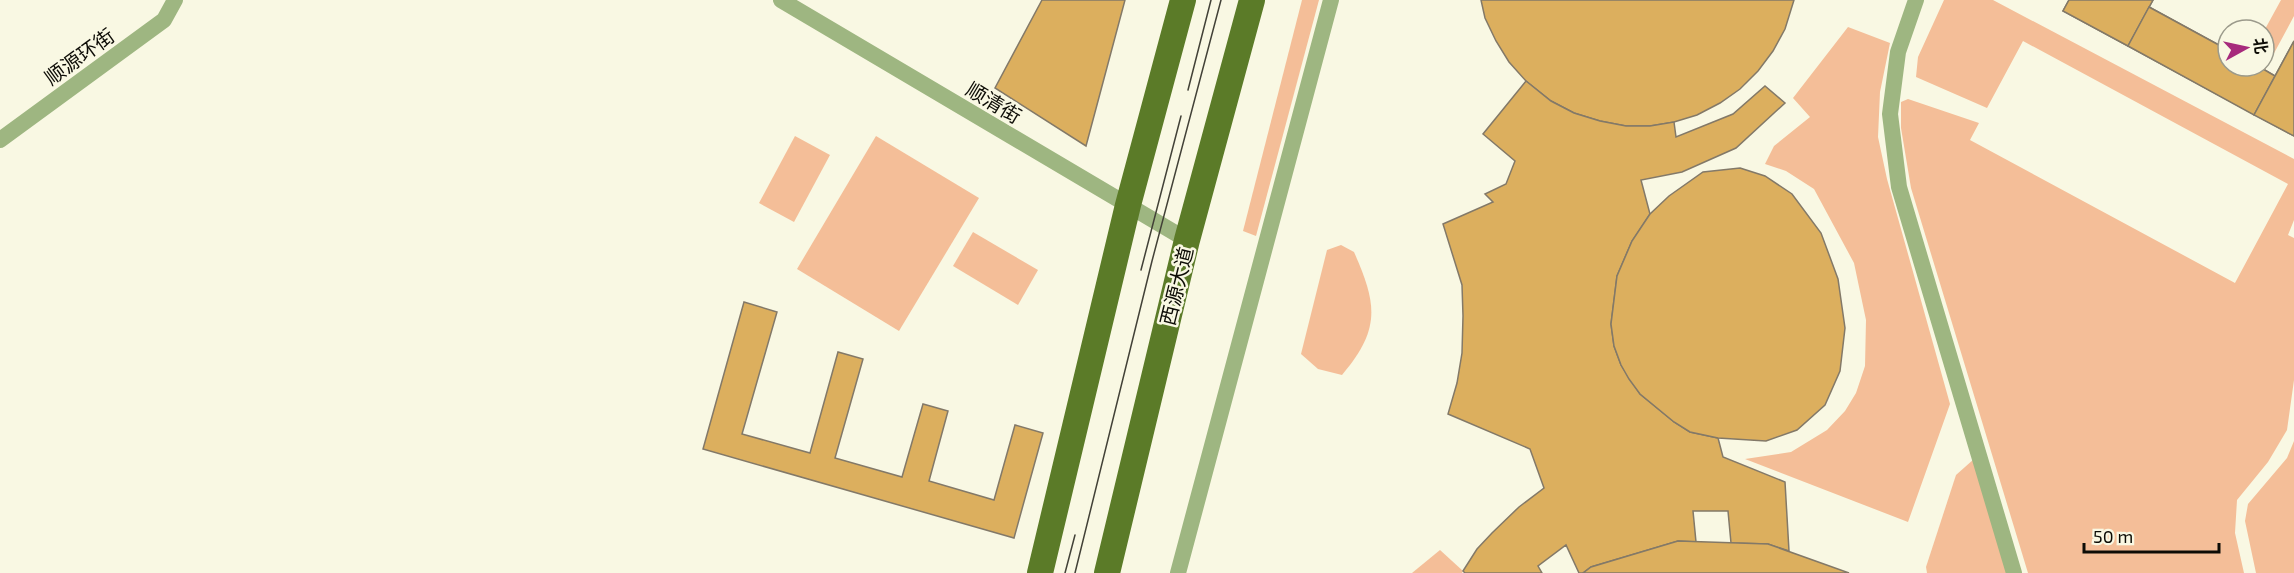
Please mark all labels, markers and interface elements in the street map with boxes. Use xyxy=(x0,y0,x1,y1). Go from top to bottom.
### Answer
north arrow xyxy=(2216,18,2276,78)
street label: 顺源环街 xyxy=(40,23,118,89)
text: 北 xyxy=(2251,37,2272,55)
street label: 顺清街 xyxy=(962,76,1026,128)
street label: 西源大道 xyxy=(1155,244,1197,328)
scale bar xyxy=(2084,516,2219,554)
text: 50 m xyxy=(2093,525,2133,547)

